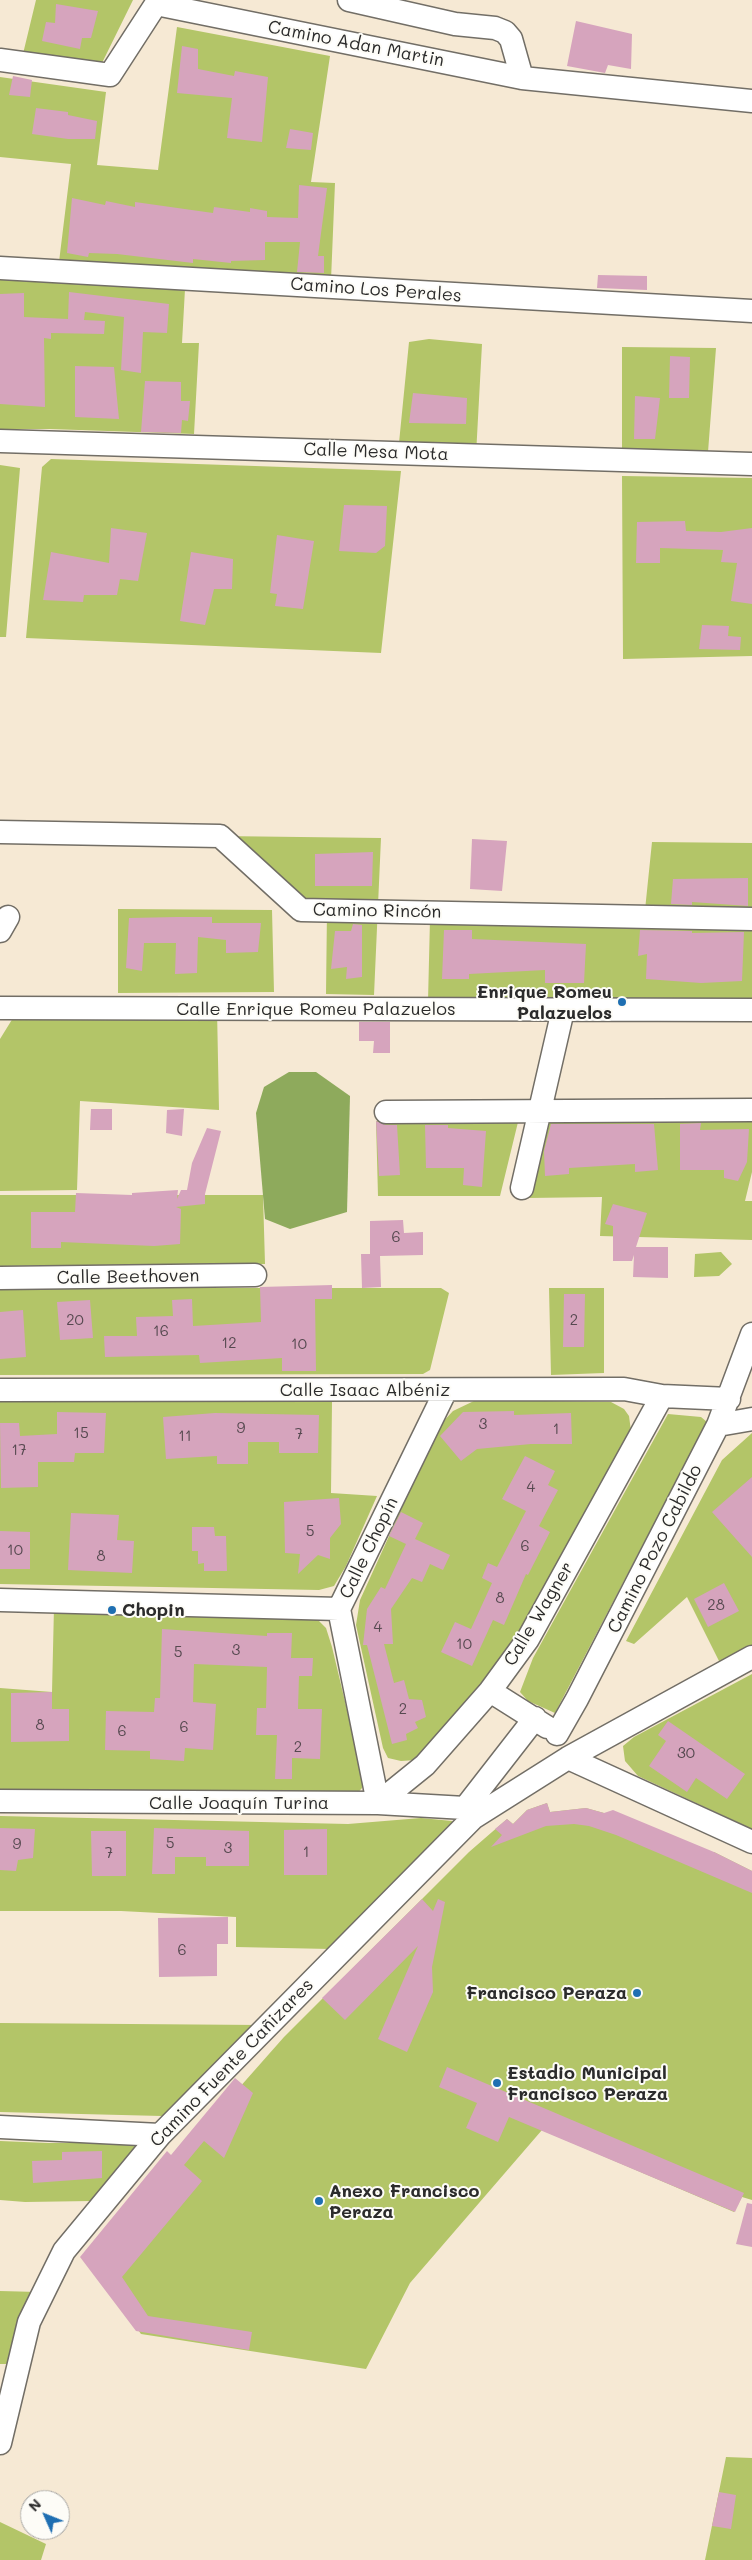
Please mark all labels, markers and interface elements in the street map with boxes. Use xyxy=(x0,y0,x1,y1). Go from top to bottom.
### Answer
street label: Camino Adan Martin xyxy=(266,16,446,72)
street label: Camino Los Perales xyxy=(290,273,462,307)
street label: Calle Mesa Mota xyxy=(303,439,449,465)
street label: Camino Rincón xyxy=(313,899,441,923)
place label: Enrique Romeu Palazuelos xyxy=(477,981,612,1024)
marker: Enrique Romeu Palazuelos xyxy=(616,996,628,1008)
street label: Calle Enrique Romeu Palazuelos xyxy=(176,998,456,1020)
house number: 6 xyxy=(391,1228,401,1246)
street label: Calle Beethoven xyxy=(56,1265,200,1289)
house number: 20 xyxy=(66,1311,84,1329)
house number: 2 xyxy=(570,1311,578,1329)
house number: 16 xyxy=(153,1322,169,1340)
house number: 12 xyxy=(221,1334,237,1352)
house number: 10 xyxy=(291,1335,307,1353)
street label: Calle Isaac Albéniz xyxy=(280,1379,450,1401)
house number: 3 xyxy=(479,1415,487,1433)
house number: 9 xyxy=(237,1419,245,1437)
house number: 1 xyxy=(553,1420,559,1438)
house number: 15 xyxy=(73,1424,89,1442)
house number: 7 xyxy=(295,1425,303,1443)
house number: 11 xyxy=(178,1427,192,1445)
house number: 17 xyxy=(11,1441,27,1459)
street label: Camino Pozo Cabildo xyxy=(603,1461,707,1637)
house number: 4 xyxy=(527,1478,535,1496)
street label: Calle Chopín xyxy=(335,1494,403,1602)
house number: 5 xyxy=(306,1522,314,1540)
house number: 6 xyxy=(520,1537,530,1555)
house number: 10 xyxy=(7,1541,23,1559)
house number: 8 xyxy=(96,1547,106,1565)
street label: Calle Wagner xyxy=(499,1558,579,1670)
house number: 8 xyxy=(495,1589,505,1607)
house number: 28 xyxy=(707,1596,725,1614)
place label: Chopin xyxy=(122,1599,184,1621)
marker: Chopin xyxy=(106,1604,118,1616)
house number: 4 xyxy=(374,1618,382,1636)
house number: 10 xyxy=(456,1635,472,1653)
house number: 3 xyxy=(232,1641,240,1659)
house number: 5 xyxy=(174,1643,182,1661)
house number: 2 xyxy=(399,1700,407,1718)
house number: 8 xyxy=(35,1716,45,1734)
house number: 6 xyxy=(179,1718,189,1736)
house number: 6 xyxy=(117,1722,127,1740)
house number: 2 xyxy=(294,1738,302,1756)
house number: 30 xyxy=(677,1744,695,1762)
street label: Calle Joaquín Turina xyxy=(149,1792,329,1814)
house number: 5 xyxy=(166,1834,174,1852)
house number: 9 xyxy=(13,1835,21,1853)
house number: 3 xyxy=(224,1839,232,1857)
house number: 1 xyxy=(303,1843,309,1861)
house number: 7 xyxy=(105,1844,113,1862)
house number: 6 xyxy=(177,1941,187,1959)
street label: Camino Fuente Cañizares xyxy=(146,1974,318,2152)
place label: Francisco Peraza xyxy=(466,1982,627,2004)
marker: Francisco Peraza xyxy=(631,1987,643,1999)
place label: Estadio Municipal Francisco Peraza xyxy=(507,2062,668,2104)
marker: Estadio Municipal Francisco Peraza xyxy=(491,2077,503,2089)
place label: Anexo Francisco Peraza xyxy=(329,2180,479,2222)
marker: Anexo Francisco Peraza xyxy=(313,2195,325,2207)
north arrow xyxy=(20,2490,70,2540)
text: N xyxy=(24,2495,45,2515)

